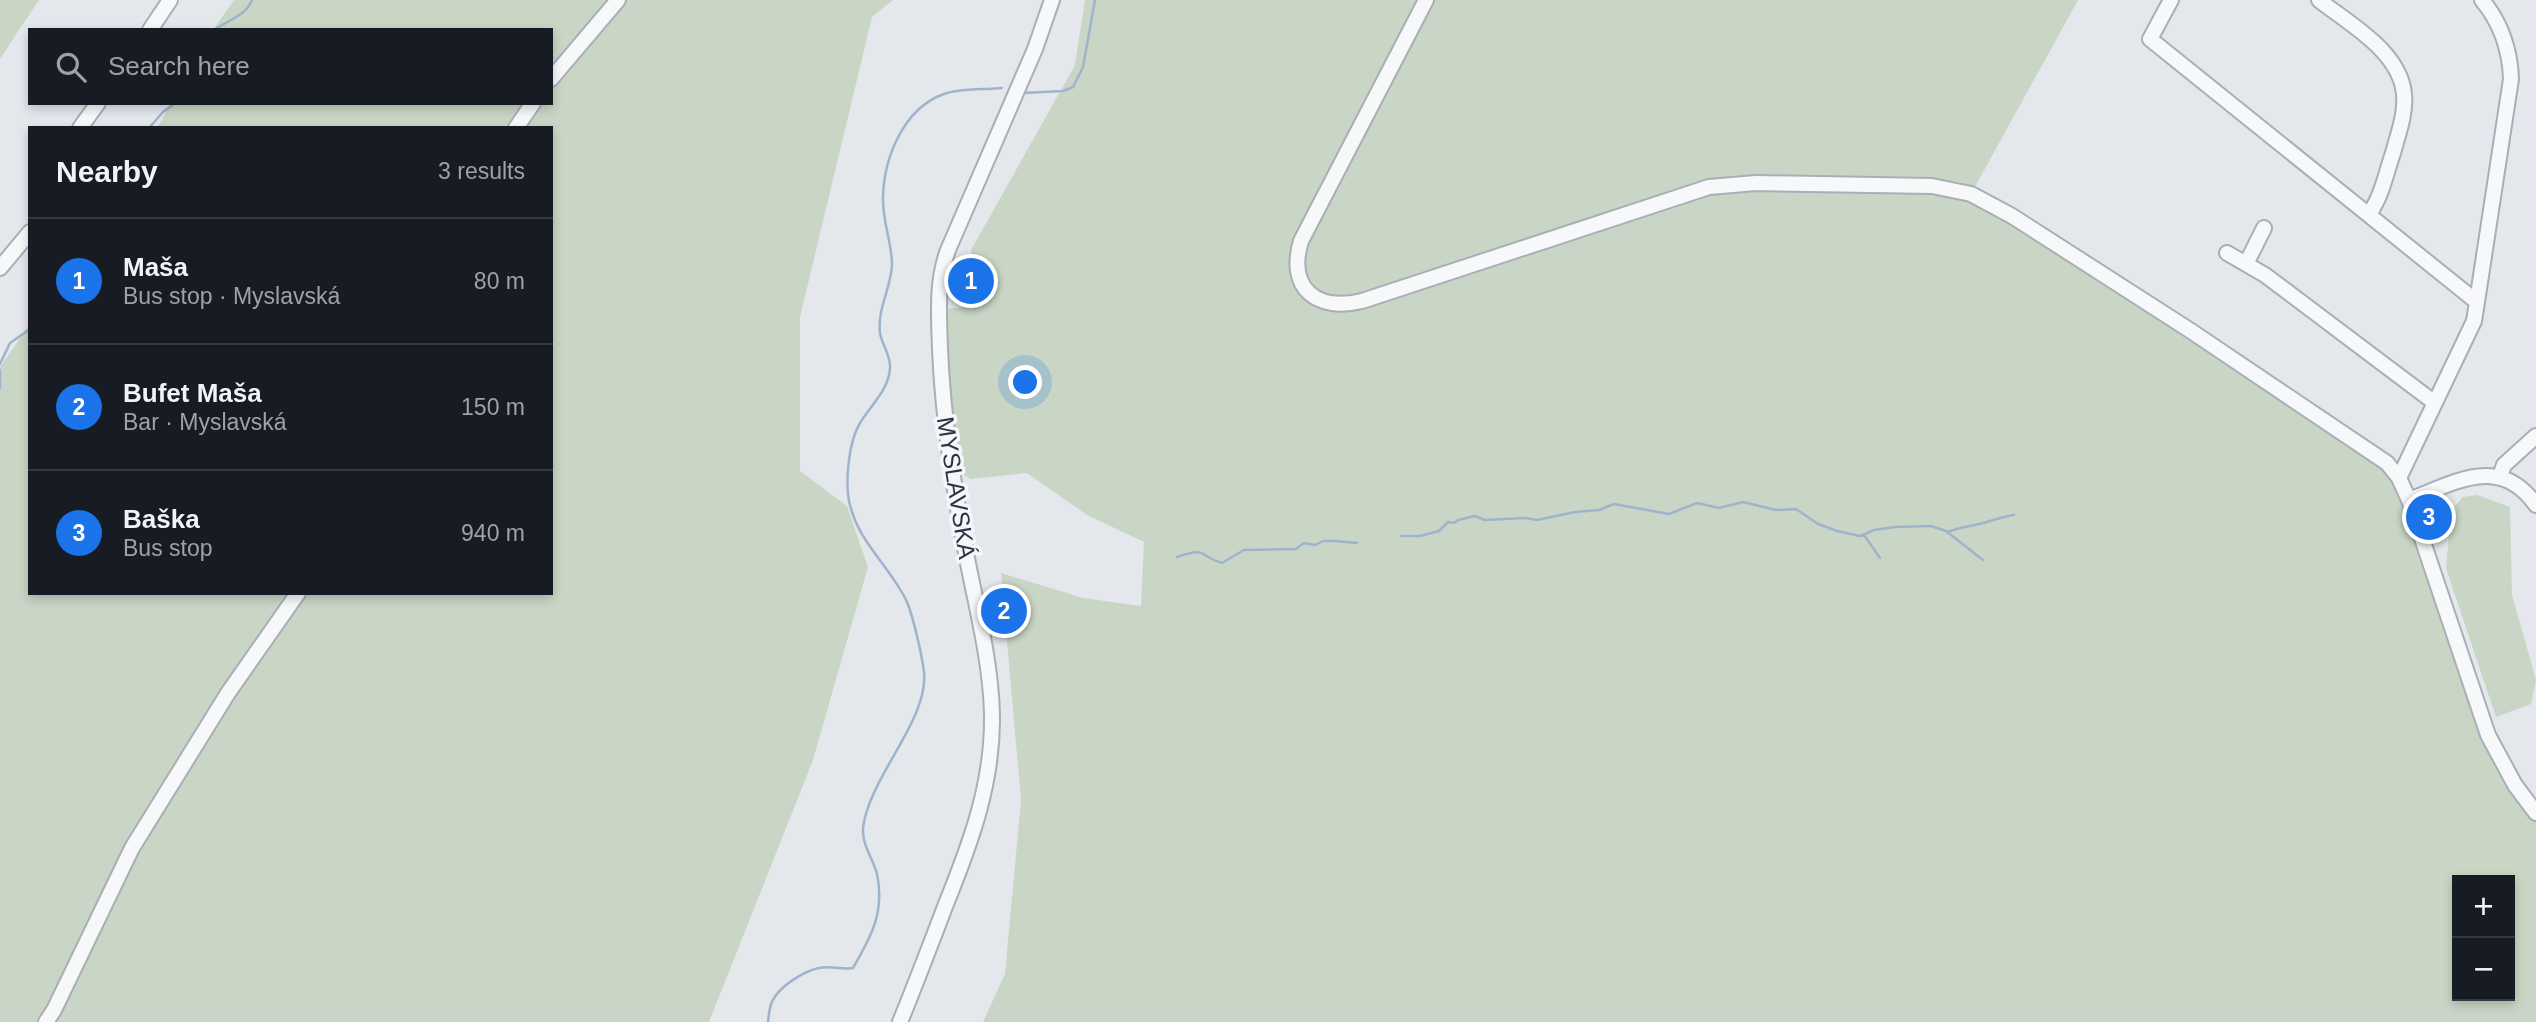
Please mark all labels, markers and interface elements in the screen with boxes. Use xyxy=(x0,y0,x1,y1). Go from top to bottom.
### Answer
search box xyxy=(28,28,553,105)
icon: search xyxy=(52,48,90,86)
text: Search here xyxy=(108,51,250,81)
text: Nearby xyxy=(56,155,158,188)
text: 3 results xyxy=(438,158,525,184)
text: Maša xyxy=(123,252,188,282)
pin: 1 xyxy=(948,255,994,307)
text: 1 xyxy=(73,268,85,294)
text: 80 m xyxy=(474,268,525,294)
text: Bus stop · Myslavská xyxy=(123,283,340,309)
your location xyxy=(1008,365,1042,399)
text: Bufet Maša xyxy=(123,378,262,408)
text: 2 xyxy=(73,394,85,420)
text: 150 m xyxy=(461,394,525,420)
text: Bar · Myslavská xyxy=(123,409,287,435)
street label: MYSLAVSKÁ xyxy=(932,415,981,561)
pin: 3 xyxy=(2406,491,2452,543)
text: Baška xyxy=(123,504,200,534)
text: 3 xyxy=(73,520,85,546)
text: 940 m xyxy=(461,520,525,546)
text: Bus stop xyxy=(123,535,213,561)
pin: 2 xyxy=(981,585,1027,637)
map controls xyxy=(2452,875,2515,1001)
button: + xyxy=(2452,875,2515,938)
button: − xyxy=(2452,938,2515,1001)

